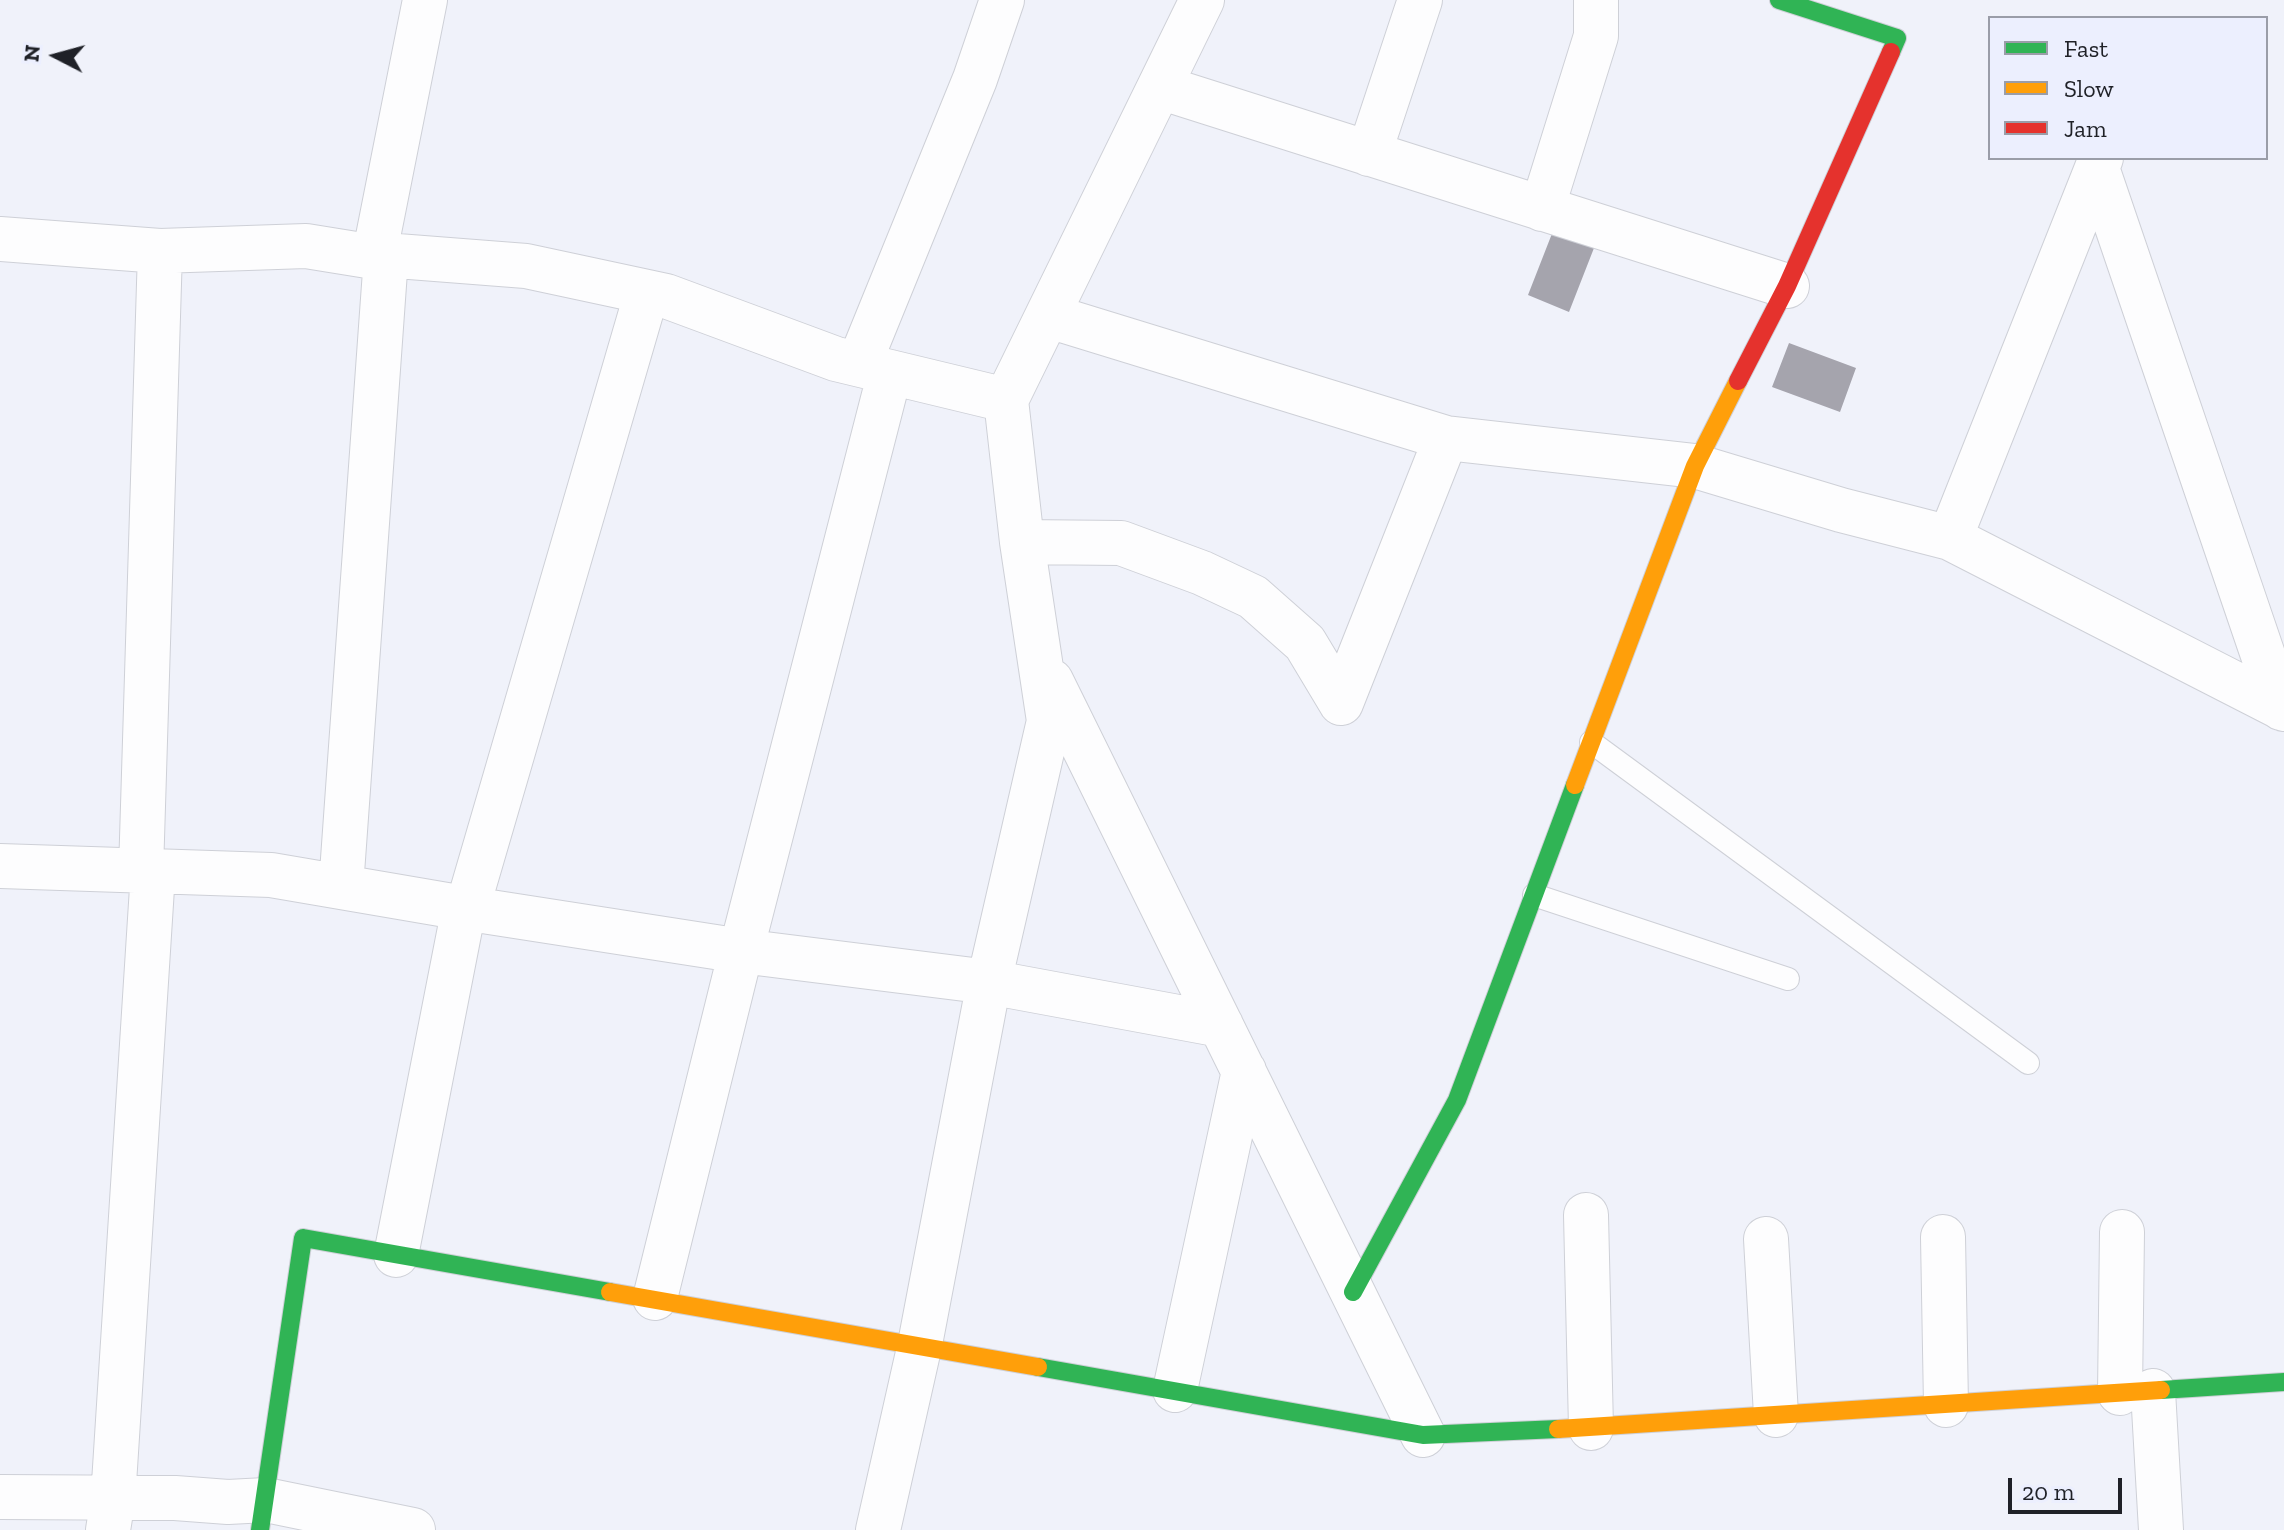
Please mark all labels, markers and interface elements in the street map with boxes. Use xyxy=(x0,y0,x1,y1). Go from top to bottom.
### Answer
north arrow xyxy=(16,16,96,96)
legend xyxy=(1988,16,2268,160)
text: Fast xyxy=(2064,34,2108,63)
text: N xyxy=(17,44,46,63)
text: Slow xyxy=(2064,74,2114,103)
text: Jam xyxy=(2064,114,2107,143)
scale bar xyxy=(2012,1462,2126,1512)
text: 20 m xyxy=(2022,1477,2074,1506)

